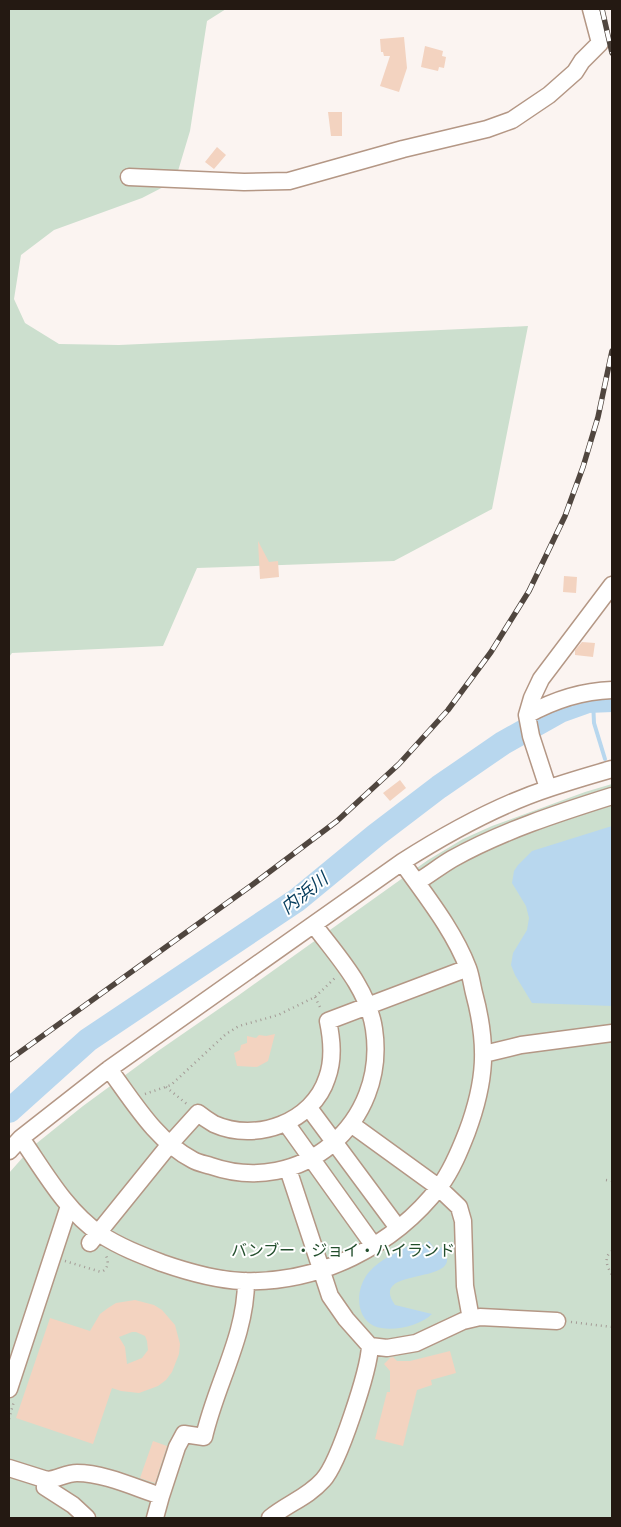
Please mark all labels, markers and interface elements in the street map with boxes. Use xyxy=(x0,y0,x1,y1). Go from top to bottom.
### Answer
water label: 内浜川 xyxy=(276,867,333,918)
park label: バンブー・ジョイ・ハイランド xyxy=(231,1241,455,1260)

